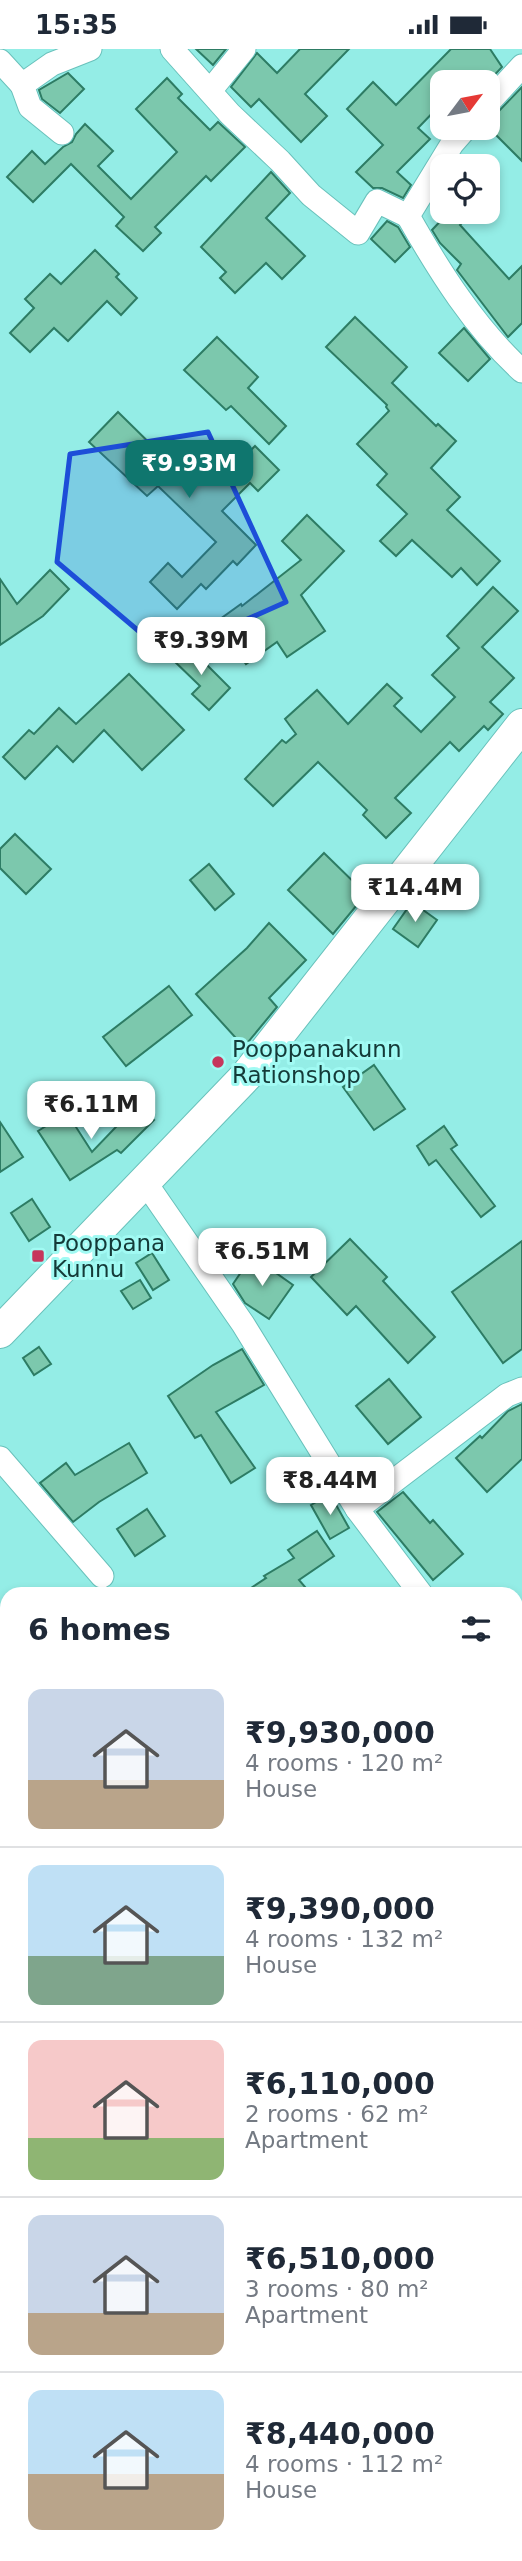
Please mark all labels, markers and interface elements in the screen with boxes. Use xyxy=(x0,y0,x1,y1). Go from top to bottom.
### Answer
text: 15:35 xyxy=(35,10,118,40)
north arrow xyxy=(430,70,500,140)
map controls xyxy=(430,70,500,224)
button: locate xyxy=(430,154,500,224)
pin: ₹9.93M xyxy=(132,441,246,500)
text: ₹9.93M xyxy=(141,450,237,476)
pin: ₹9.39M xyxy=(144,617,258,677)
text: ₹9.39M xyxy=(153,627,249,653)
pin: ₹14.4M xyxy=(358,865,472,924)
text: ₹14.4M xyxy=(367,874,463,900)
place label: Pooppanakunn Rationshop xyxy=(232,1036,402,1088)
marker: Pooppanakunn Rationshop xyxy=(210,1054,226,1070)
pin: ₹6.11M xyxy=(34,1081,148,1141)
text: ₹6.11M xyxy=(43,1091,139,1117)
pin: ₹6.51M xyxy=(205,1229,319,1288)
place label: Pooppana Kunnu xyxy=(52,1230,165,1282)
text: ₹6.51M xyxy=(214,1238,310,1264)
marker: Pooppana Kunnu xyxy=(30,1248,46,1264)
pin: ₹8.44M xyxy=(273,1457,387,1517)
text: ₹8.44M xyxy=(282,1467,378,1493)
icon: filters xyxy=(457,1610,495,1648)
text: 6 homes xyxy=(28,1612,171,1647)
text: ₹9,930,000 xyxy=(245,1715,435,1750)
icon: home xyxy=(84,1717,168,1801)
text: 4 rooms · 120 m² xyxy=(245,1750,443,1776)
text: House xyxy=(245,1776,317,1802)
text: ₹9,390,000 xyxy=(245,1891,435,1926)
icon: home xyxy=(84,1893,168,1977)
text: 4 rooms · 132 m² xyxy=(245,1926,443,1952)
text: House xyxy=(245,1952,317,1978)
text: ₹6,110,000 xyxy=(245,2066,435,2101)
icon: home xyxy=(84,2068,168,2152)
text: 2 rooms · 62 m² xyxy=(245,2101,429,2127)
text: Apartment xyxy=(245,2127,368,2153)
text: ₹6,510,000 xyxy=(245,2241,435,2276)
icon: home xyxy=(84,2243,168,2327)
text: 3 rooms · 80 m² xyxy=(245,2276,429,2302)
text: Apartment xyxy=(245,2302,368,2328)
text: ₹8,440,000 xyxy=(245,2416,435,2451)
icon: home xyxy=(84,2418,168,2502)
text: 4 rooms · 112 m² xyxy=(245,2451,443,2477)
text: House xyxy=(245,2477,317,2503)

